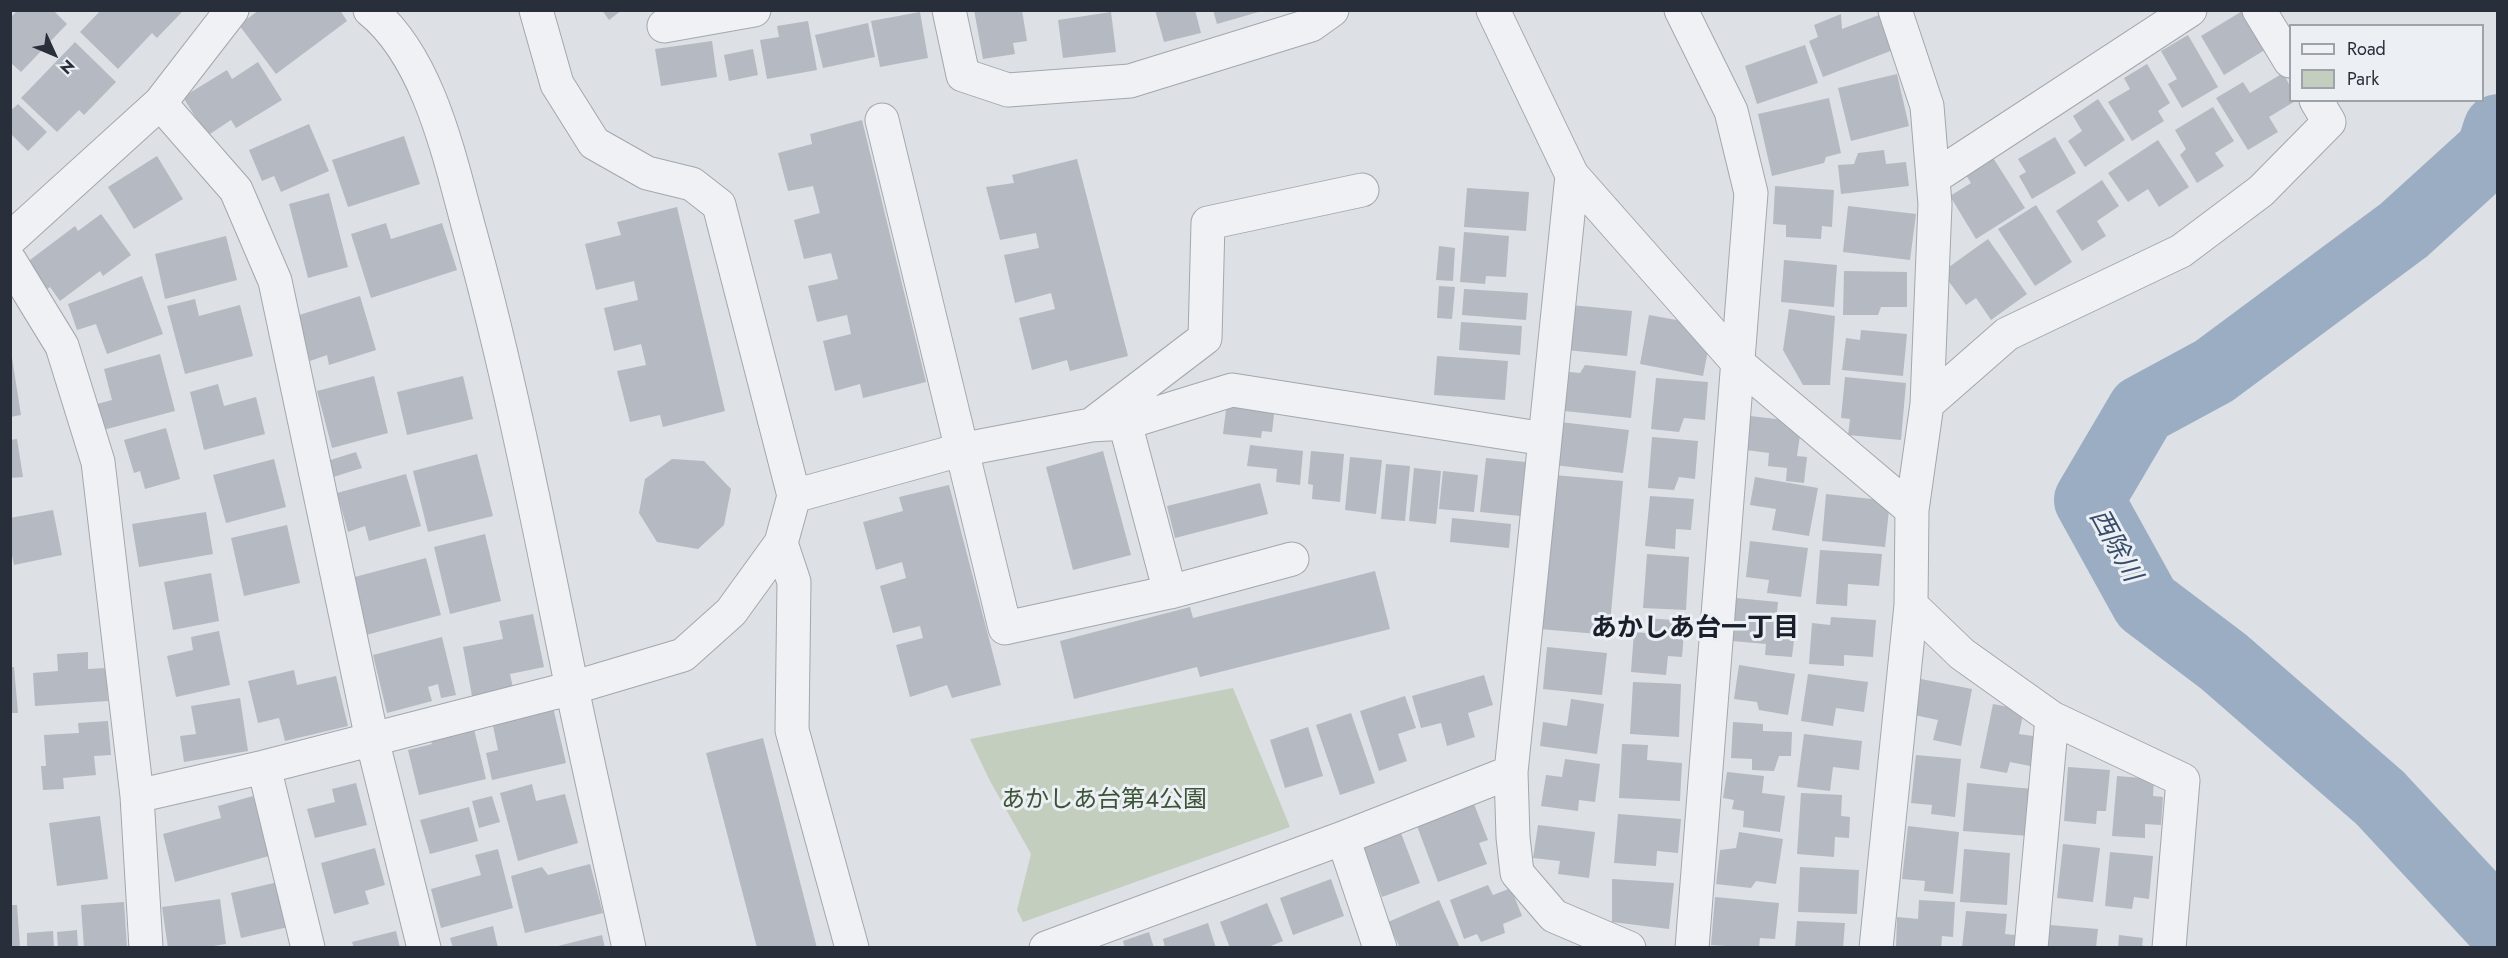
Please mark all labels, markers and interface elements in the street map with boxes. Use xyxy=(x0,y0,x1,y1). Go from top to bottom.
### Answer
north arrow xyxy=(24,24,84,84)
legend xyxy=(2289,24,2484,102)
text: Road xyxy=(2347,36,2386,62)
text: N xyxy=(55,54,80,79)
text: Park xyxy=(2347,66,2379,92)
water label: 西除川 xyxy=(2081,504,2147,588)
district label: あかしあ台一丁目 xyxy=(1591,614,1799,646)
park label: あかしあ台第４公園 xyxy=(1001,787,1207,815)

